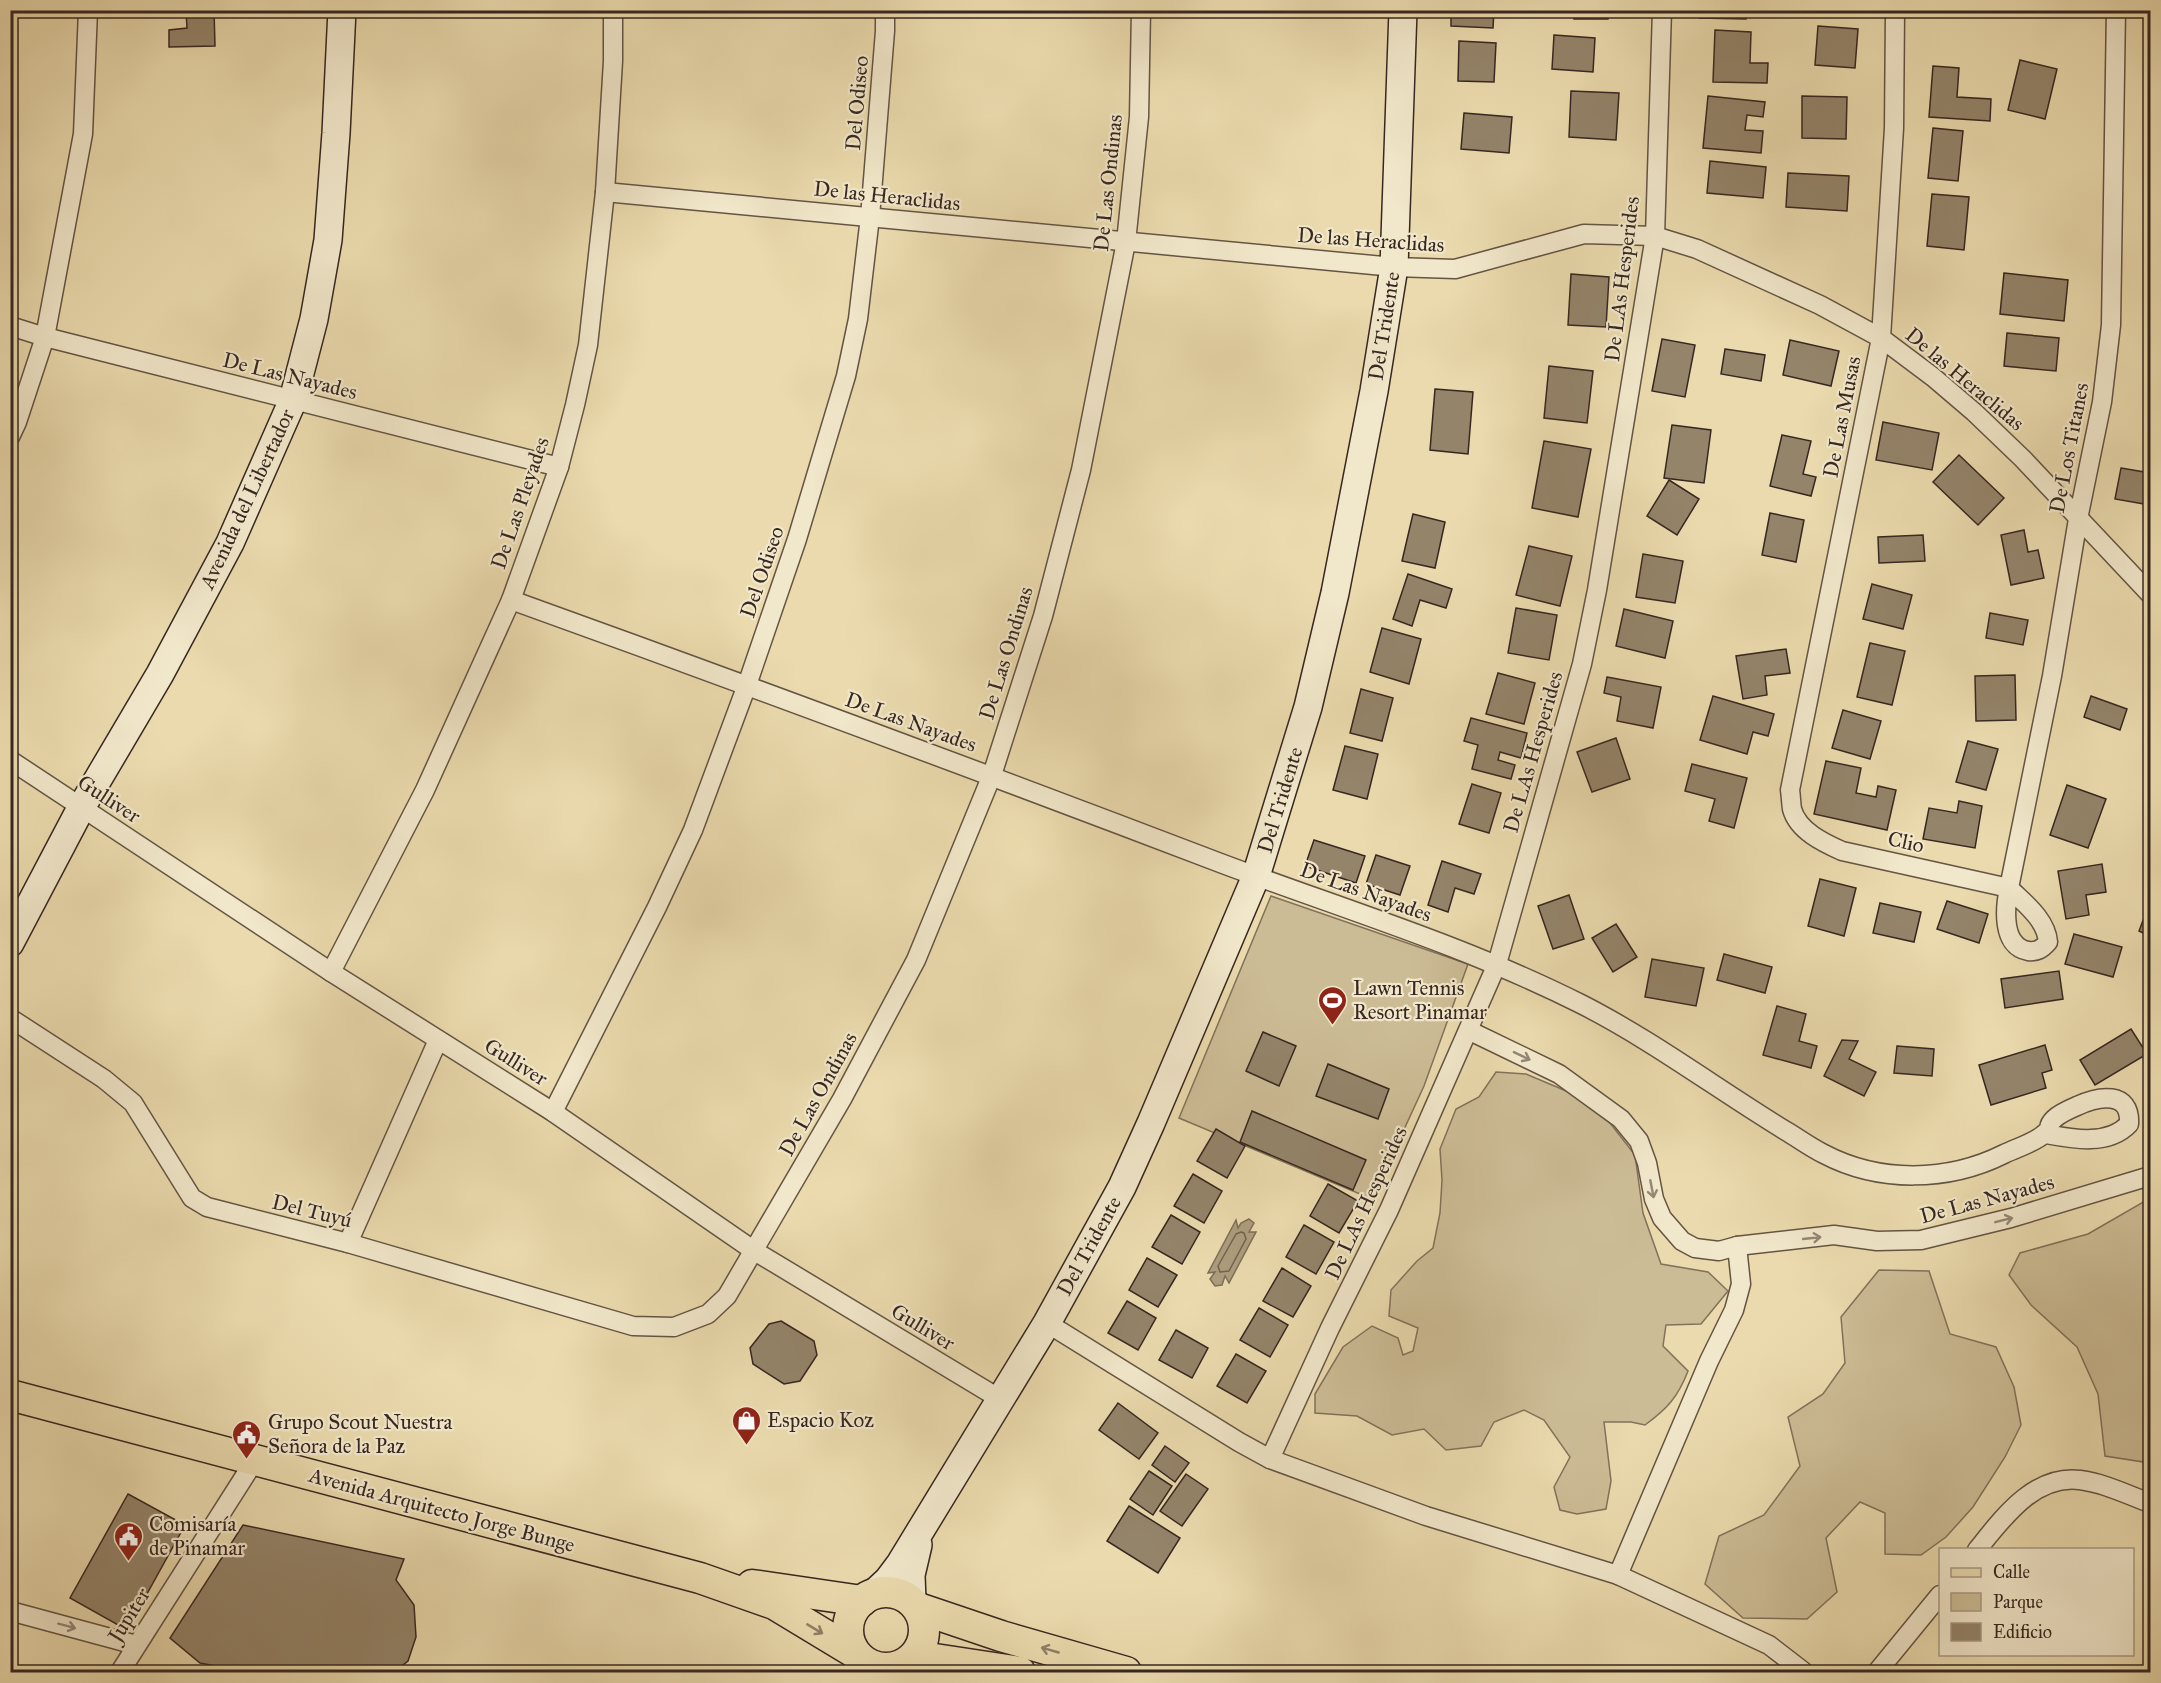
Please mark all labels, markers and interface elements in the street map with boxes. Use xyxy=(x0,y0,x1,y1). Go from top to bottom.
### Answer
street label: Del Odiseo xyxy=(840,54,874,151)
street label: De Las Ondinas xyxy=(1088,113,1128,253)
street label: De las Heraclidas xyxy=(812,175,962,217)
street label: De LAs Hesperides xyxy=(1599,195,1645,363)
street label: De las Heraclidas xyxy=(1297,222,1445,258)
street label: Del Tridente xyxy=(1363,270,1405,382)
street label: De las Heraclidas xyxy=(1900,322,2030,436)
street label: De Las Nayades xyxy=(220,347,360,405)
street label: De Las Musas xyxy=(1817,354,1867,480)
street label: De Los Titanes xyxy=(2044,381,2094,515)
street label: Avenida del Libertador xyxy=(193,405,300,594)
street label: De Las Pleyades xyxy=(485,433,555,573)
street label: Del Odiseo xyxy=(734,523,790,621)
street label: De Las Ondinas xyxy=(973,583,1039,723)
street label: De LAs Hesperides xyxy=(1498,668,1568,836)
street label: De Las Nayades xyxy=(842,686,980,758)
street label: Del Tridente xyxy=(1252,744,1309,856)
street label: Gulliver xyxy=(73,769,145,829)
street label: Clio xyxy=(1885,825,1927,859)
street label: De Las Nayades xyxy=(1297,856,1435,928)
place label: Lawn Tennis Resort Pinamar xyxy=(1353,975,1487,1025)
sports icon: Lawn Tennis Resort Pinamar xyxy=(1316,984,1348,1026)
street label: De Las Ondinas xyxy=(773,1027,863,1161)
street label: Gulliver xyxy=(479,1032,553,1092)
one-way arrow xyxy=(1513,1051,1531,1063)
street label: De LAs Hesperides xyxy=(1319,1122,1413,1284)
street label: De Las Nayades xyxy=(1917,1169,2057,1229)
one-way arrow xyxy=(1647,1178,1658,1198)
street label: Del Tuyú xyxy=(269,1189,355,1233)
street label: Del Tridente xyxy=(1051,1192,1127,1300)
one-way arrow xyxy=(1994,1213,2013,1225)
one-way arrow xyxy=(1802,1232,1822,1243)
street label: Gulliver xyxy=(886,1298,960,1356)
shop icon: Espacio Koz xyxy=(730,1404,762,1446)
place label: Espacio Koz xyxy=(767,1407,874,1433)
place label: Grupo Scout Nuestra Señora de la Paz xyxy=(268,1409,453,1459)
public building icon: Grupo Scout Nuestra Señora de la Paz xyxy=(231,1418,263,1460)
street label: Avenida Arquitecto Jorge Bunge xyxy=(305,1462,578,1558)
place label: Comisaría de Pinamar xyxy=(149,1511,245,1561)
public building icon: Comisaría de Pinamar xyxy=(112,1520,144,1562)
legend xyxy=(1939,1548,2134,1656)
text: Calle xyxy=(1993,1561,2030,1583)
street label: Jupiter xyxy=(101,1583,156,1649)
text: Parque xyxy=(1993,1591,2043,1614)
one-way arrow xyxy=(57,1621,76,1632)
text: Edificio xyxy=(1993,1621,2052,1643)
one-way arrow xyxy=(806,1623,823,1635)
one-way arrow xyxy=(1041,1644,1060,1655)

